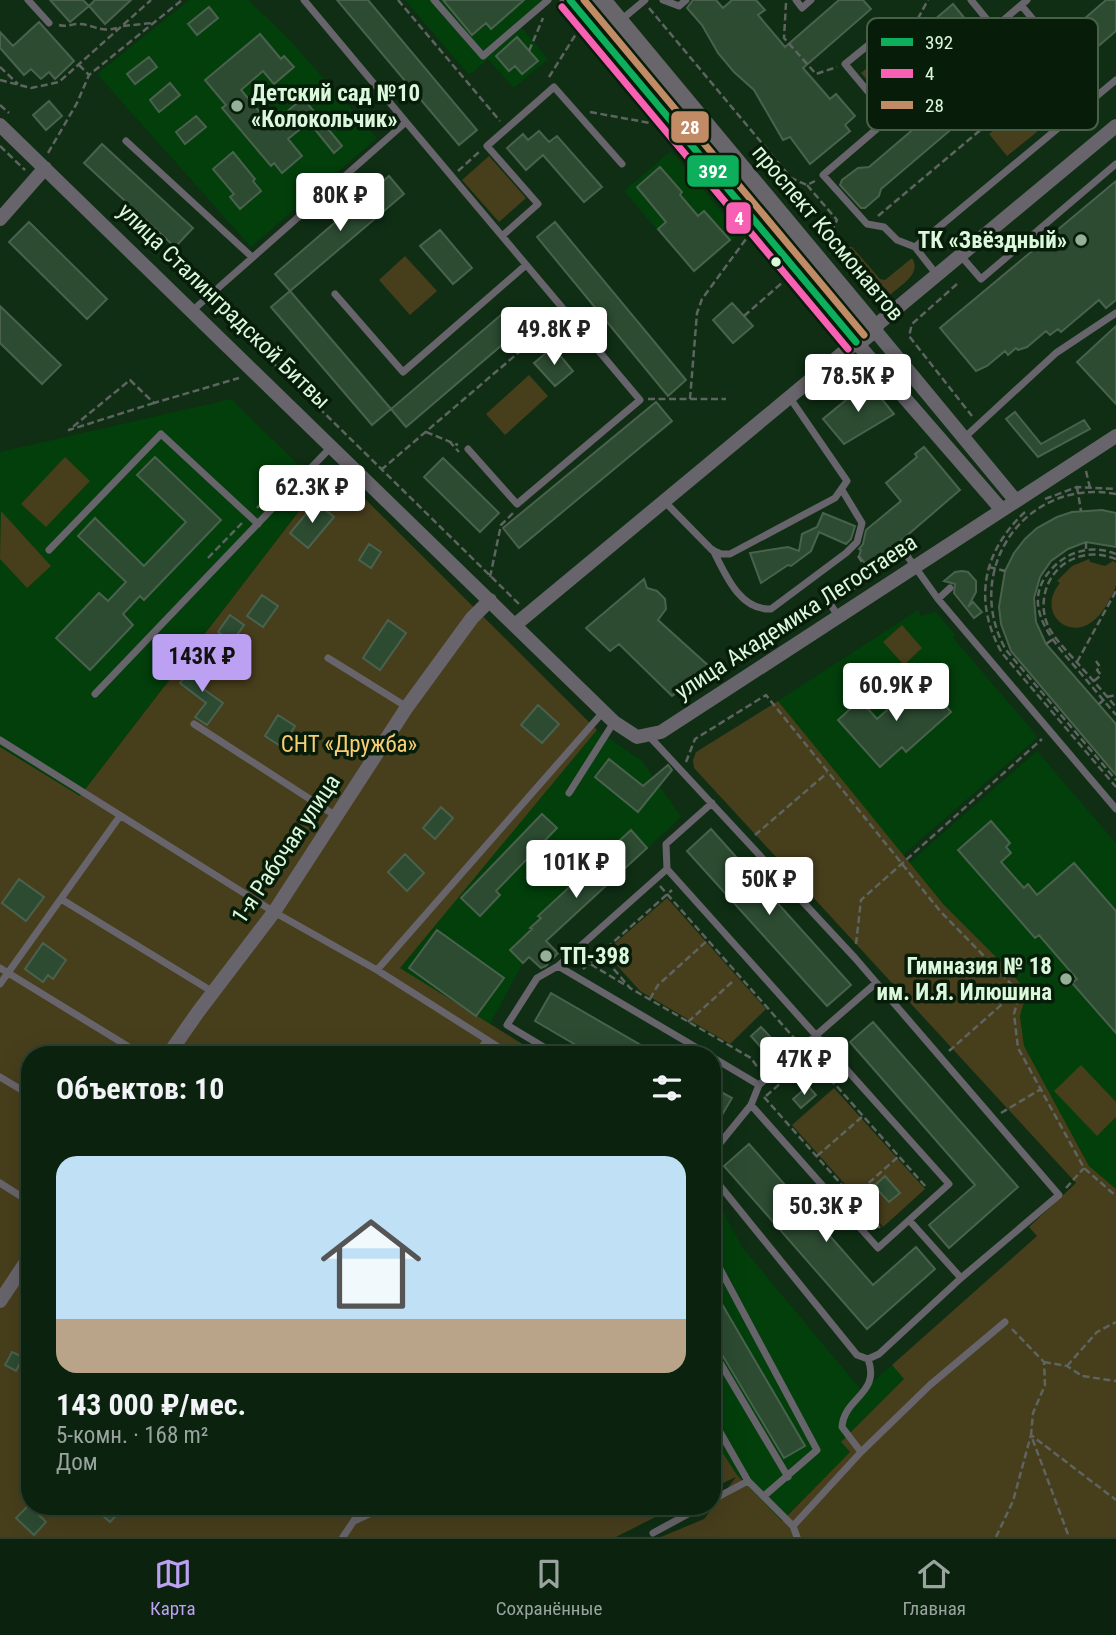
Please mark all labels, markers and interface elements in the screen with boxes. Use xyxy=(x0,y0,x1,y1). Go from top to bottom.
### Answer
legend xyxy=(867,18,1098,130)
text: 392 xyxy=(925,31,953,54)
text: 4 xyxy=(925,62,934,85)
place label: Детский сад №10 «Колокольчик» xyxy=(251,80,420,133)
text: 28 xyxy=(925,94,944,117)
marker: Детский сад №10 «Колокольчик» xyxy=(229,98,245,114)
line badge: 28 xyxy=(670,110,710,144)
text: 28 xyxy=(680,116,700,139)
street label: проспект Космонавтов xyxy=(746,139,910,327)
line badge: 392 xyxy=(686,154,740,188)
text: 392 xyxy=(699,160,727,183)
pin: 80K ₽ xyxy=(291,174,389,233)
text: 80K ₽ xyxy=(312,182,368,209)
street label: улица Сталинградской Битвы xyxy=(112,198,336,414)
line badge: 4 xyxy=(725,201,752,235)
text: 4 xyxy=(734,207,744,230)
place label: ТК «Звёздный» xyxy=(918,227,1067,254)
marker: ТК «Звёздный» xyxy=(1073,232,1089,248)
unlabelled marker xyxy=(769,255,783,269)
pin: 49.8K ₽ xyxy=(489,308,619,367)
text: 49.8K ₽ xyxy=(517,316,591,343)
pin: 78.5K ₽ xyxy=(793,354,923,414)
text: 78.5K ₽ xyxy=(821,363,895,390)
pin: 62.3K ₽ xyxy=(247,466,377,525)
text: 62.3K ₽ xyxy=(275,474,349,501)
street label: улица Академика Легостаева xyxy=(670,529,922,705)
pin: 143K ₽ xyxy=(145,634,259,694)
text: 143K ₽ xyxy=(168,643,236,670)
pin: 60.9K ₽ xyxy=(831,664,961,723)
text: 60.9K ₽ xyxy=(859,672,933,699)
park label: СНТ «Дружба» xyxy=(281,731,417,758)
street label: 1-я Рабочая улица xyxy=(226,769,346,929)
pin: 101K ₽ xyxy=(519,841,633,900)
text: 101K ₽ xyxy=(542,849,610,876)
pin: 50K ₽ xyxy=(720,858,818,917)
text: 50K ₽ xyxy=(741,866,797,893)
place label: ТП-398 xyxy=(560,943,630,970)
marker: ТП-398 xyxy=(538,948,554,964)
place label: Гимназия № 18 им. И.Я. Илюшина xyxy=(876,953,1052,1006)
marker: Гимназия № 18 им. И.Я. Илюшина xyxy=(1058,971,1074,987)
pin: 47K ₽ xyxy=(755,1038,853,1097)
text: 47K ₽ xyxy=(776,1046,832,1073)
icon: filters xyxy=(648,1069,686,1107)
text: Объектов: 10 xyxy=(56,1071,224,1106)
pin: 50.3K ₽ xyxy=(761,1184,891,1244)
text: 50.3K ₽ xyxy=(789,1193,863,1220)
icon: home xyxy=(308,1201,434,1327)
text: 143 000 ₽/мес. xyxy=(56,1387,246,1422)
text: 5-комн. · 168 m² xyxy=(56,1422,208,1449)
text: Дом xyxy=(56,1449,98,1476)
tab: Карта xyxy=(150,1555,196,1620)
tab: Сохранённые xyxy=(496,1555,602,1620)
tab: Главная xyxy=(903,1555,966,1620)

